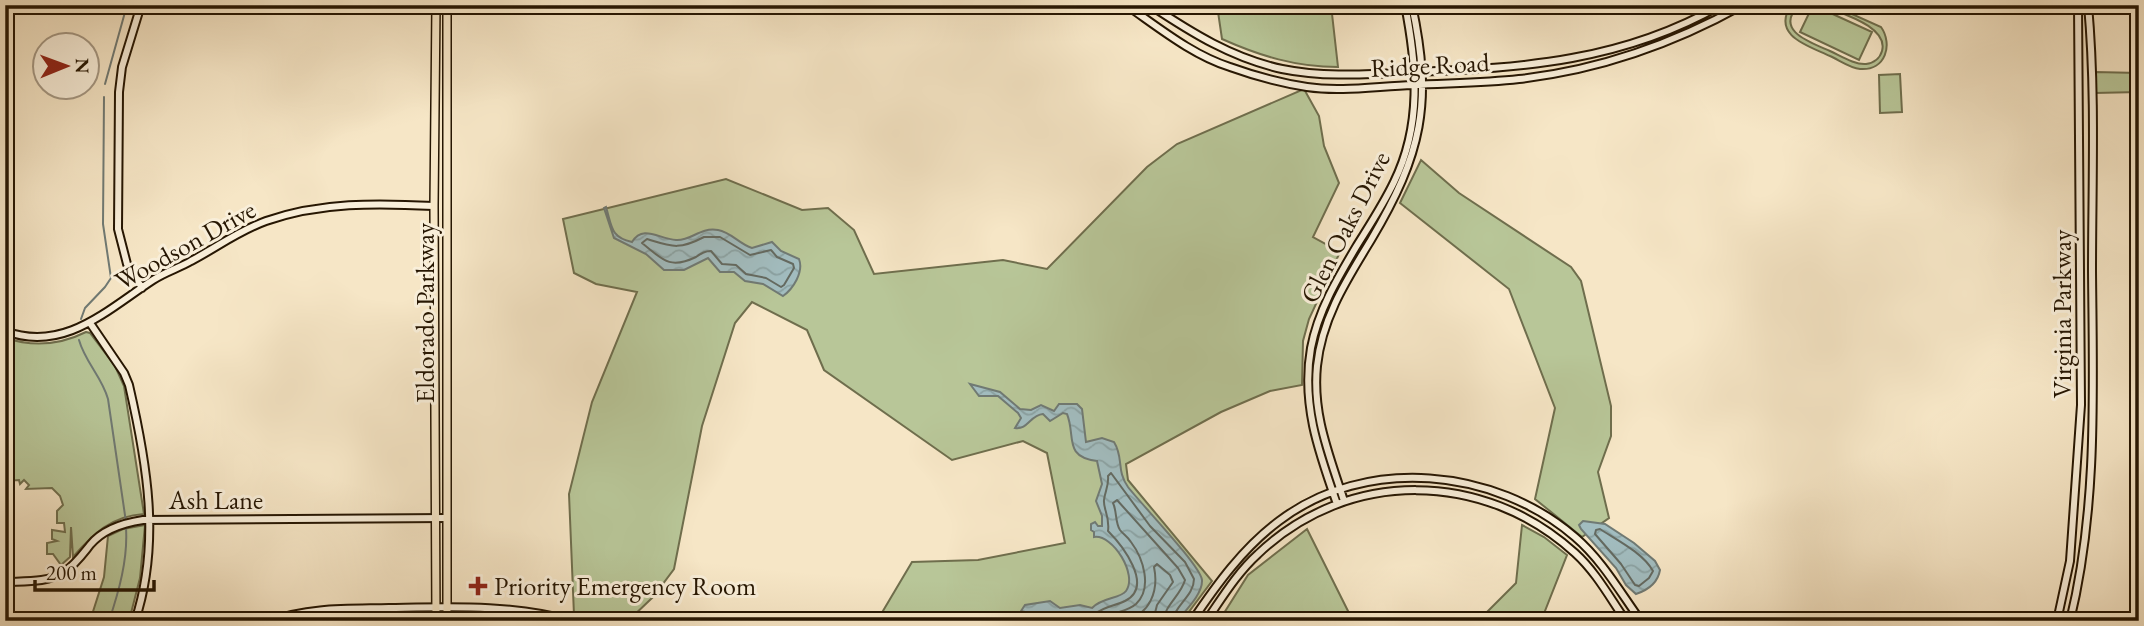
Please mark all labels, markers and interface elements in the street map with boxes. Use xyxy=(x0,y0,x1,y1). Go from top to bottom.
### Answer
north arrow xyxy=(32,32,102,102)
street label: Ridge Road xyxy=(1370,45,1491,85)
text: N xyxy=(70,58,95,74)
street label: Glen Oaks Drive xyxy=(1292,145,1398,309)
street label: Woodson Drive xyxy=(109,192,261,298)
street label: Eldorado Parkway xyxy=(408,222,442,403)
street label: Virginia Parkway xyxy=(2045,229,2079,398)
street label: Ash Lane xyxy=(168,483,263,517)
scale bar xyxy=(35,549,154,593)
text: 200 m xyxy=(46,559,97,586)
place label: Priority Emergency Room xyxy=(494,569,756,603)
marker: Priority Emergency Room xyxy=(468,576,488,596)

